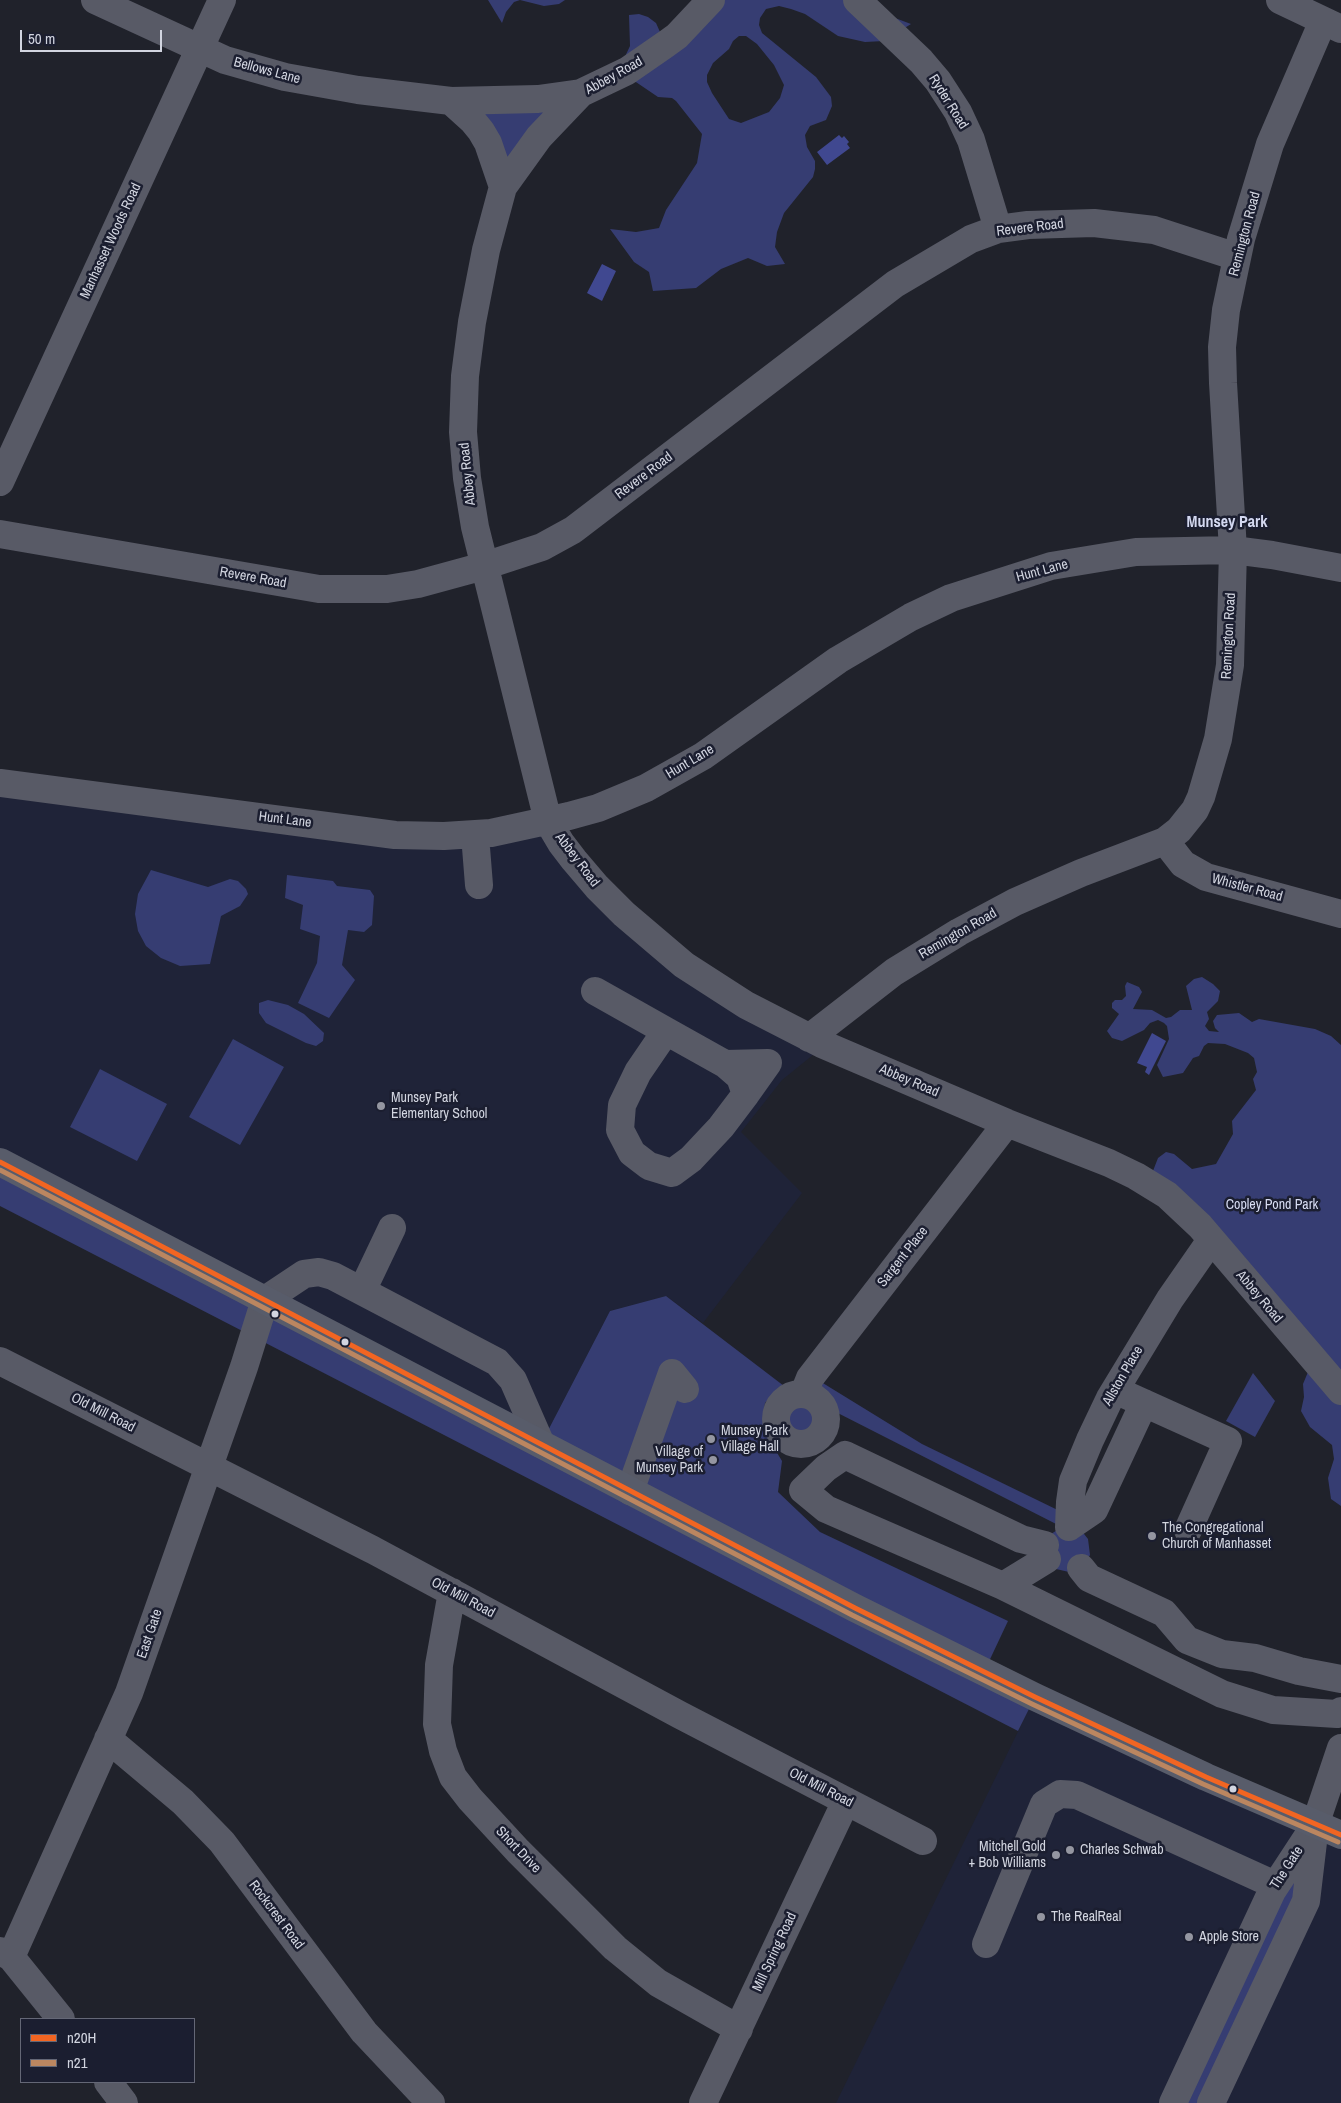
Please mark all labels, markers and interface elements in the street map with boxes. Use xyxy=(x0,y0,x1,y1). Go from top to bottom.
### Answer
scale bar xyxy=(22,20,165,52)
text: 50 m xyxy=(28,28,55,49)
street label: Abbey Road xyxy=(582,53,646,99)
street label: Bellows Lane xyxy=(232,54,302,88)
street label: Ryder Road xyxy=(925,72,971,132)
street label: Manhasset Woods Road xyxy=(77,181,145,301)
street label: Remington Road xyxy=(1226,190,1264,278)
street label: Revere Road xyxy=(995,216,1065,240)
street label: Abbey Road xyxy=(456,442,480,506)
street label: Revere Road xyxy=(612,449,676,503)
district label: Munsey Park xyxy=(1187,513,1267,533)
street label: Hunt Lane xyxy=(1014,556,1070,586)
street label: Revere Road xyxy=(218,564,288,592)
street label: Remington Road xyxy=(1218,592,1240,680)
street label: Hunt Lane xyxy=(663,741,717,783)
street label: Hunt Lane xyxy=(258,808,312,832)
street label: Abbey Road xyxy=(551,830,603,890)
street label: Whistler Road xyxy=(1210,870,1284,906)
street label: Remington Road xyxy=(916,905,1000,963)
street label: Abbey Road xyxy=(877,1061,941,1101)
place label: Munsey Park Elementary School xyxy=(391,1090,487,1122)
marker: Munsey Park Elementary School xyxy=(375,1100,387,1112)
park label: Copley Pond Park xyxy=(1226,1197,1318,1213)
street label: Sargent Place xyxy=(874,1223,932,1291)
street label: Abbey Road xyxy=(1232,1267,1286,1327)
unlabelled marker xyxy=(270,1309,280,1319)
unlabelled marker xyxy=(340,1337,350,1347)
street label: Allston Place xyxy=(1099,1343,1147,1409)
street label: Old Mill Road xyxy=(68,1390,138,1436)
place label: Munsey Park Village Hall xyxy=(721,1423,788,1455)
marker: Munsey Park Village Hall xyxy=(705,1433,717,1445)
place label: Village of Munsey Park xyxy=(636,1444,703,1476)
marker: Village of Munsey Park xyxy=(707,1454,719,1466)
place label: The Congregational Church of Manhasset xyxy=(1162,1520,1271,1552)
marker: The Congregational Church of Manhasset xyxy=(1146,1530,1158,1542)
street label: Old Mill Road xyxy=(428,1574,498,1622)
street label: East Gate xyxy=(134,1607,166,1661)
street label: Old Mill Road xyxy=(786,1765,856,1811)
unlabelled marker xyxy=(1228,1784,1238,1794)
street label: Short Drive xyxy=(492,1823,544,1877)
place label: Mitchell Gold + Bob Williams xyxy=(968,1839,1046,1871)
place label: Charles Schwab xyxy=(1080,1842,1164,1858)
street label: The Gate xyxy=(1267,1843,1307,1893)
marker: Charles Schwab xyxy=(1064,1844,1076,1856)
marker: Mitchell Gold + Bob Williams xyxy=(1050,1849,1062,1861)
street label: Rockcrest Road xyxy=(245,1877,307,1953)
place label: The RealReal xyxy=(1051,1909,1121,1925)
street label: Mill Spring Road xyxy=(749,1910,801,1994)
marker: The RealReal xyxy=(1035,1911,1047,1923)
place label: Apple Store xyxy=(1199,1929,1259,1945)
marker: Apple Store xyxy=(1183,1931,1195,1943)
legend xyxy=(20,2018,195,2083)
text: n20H xyxy=(67,2027,96,2048)
text: n21 xyxy=(67,2052,88,2073)

